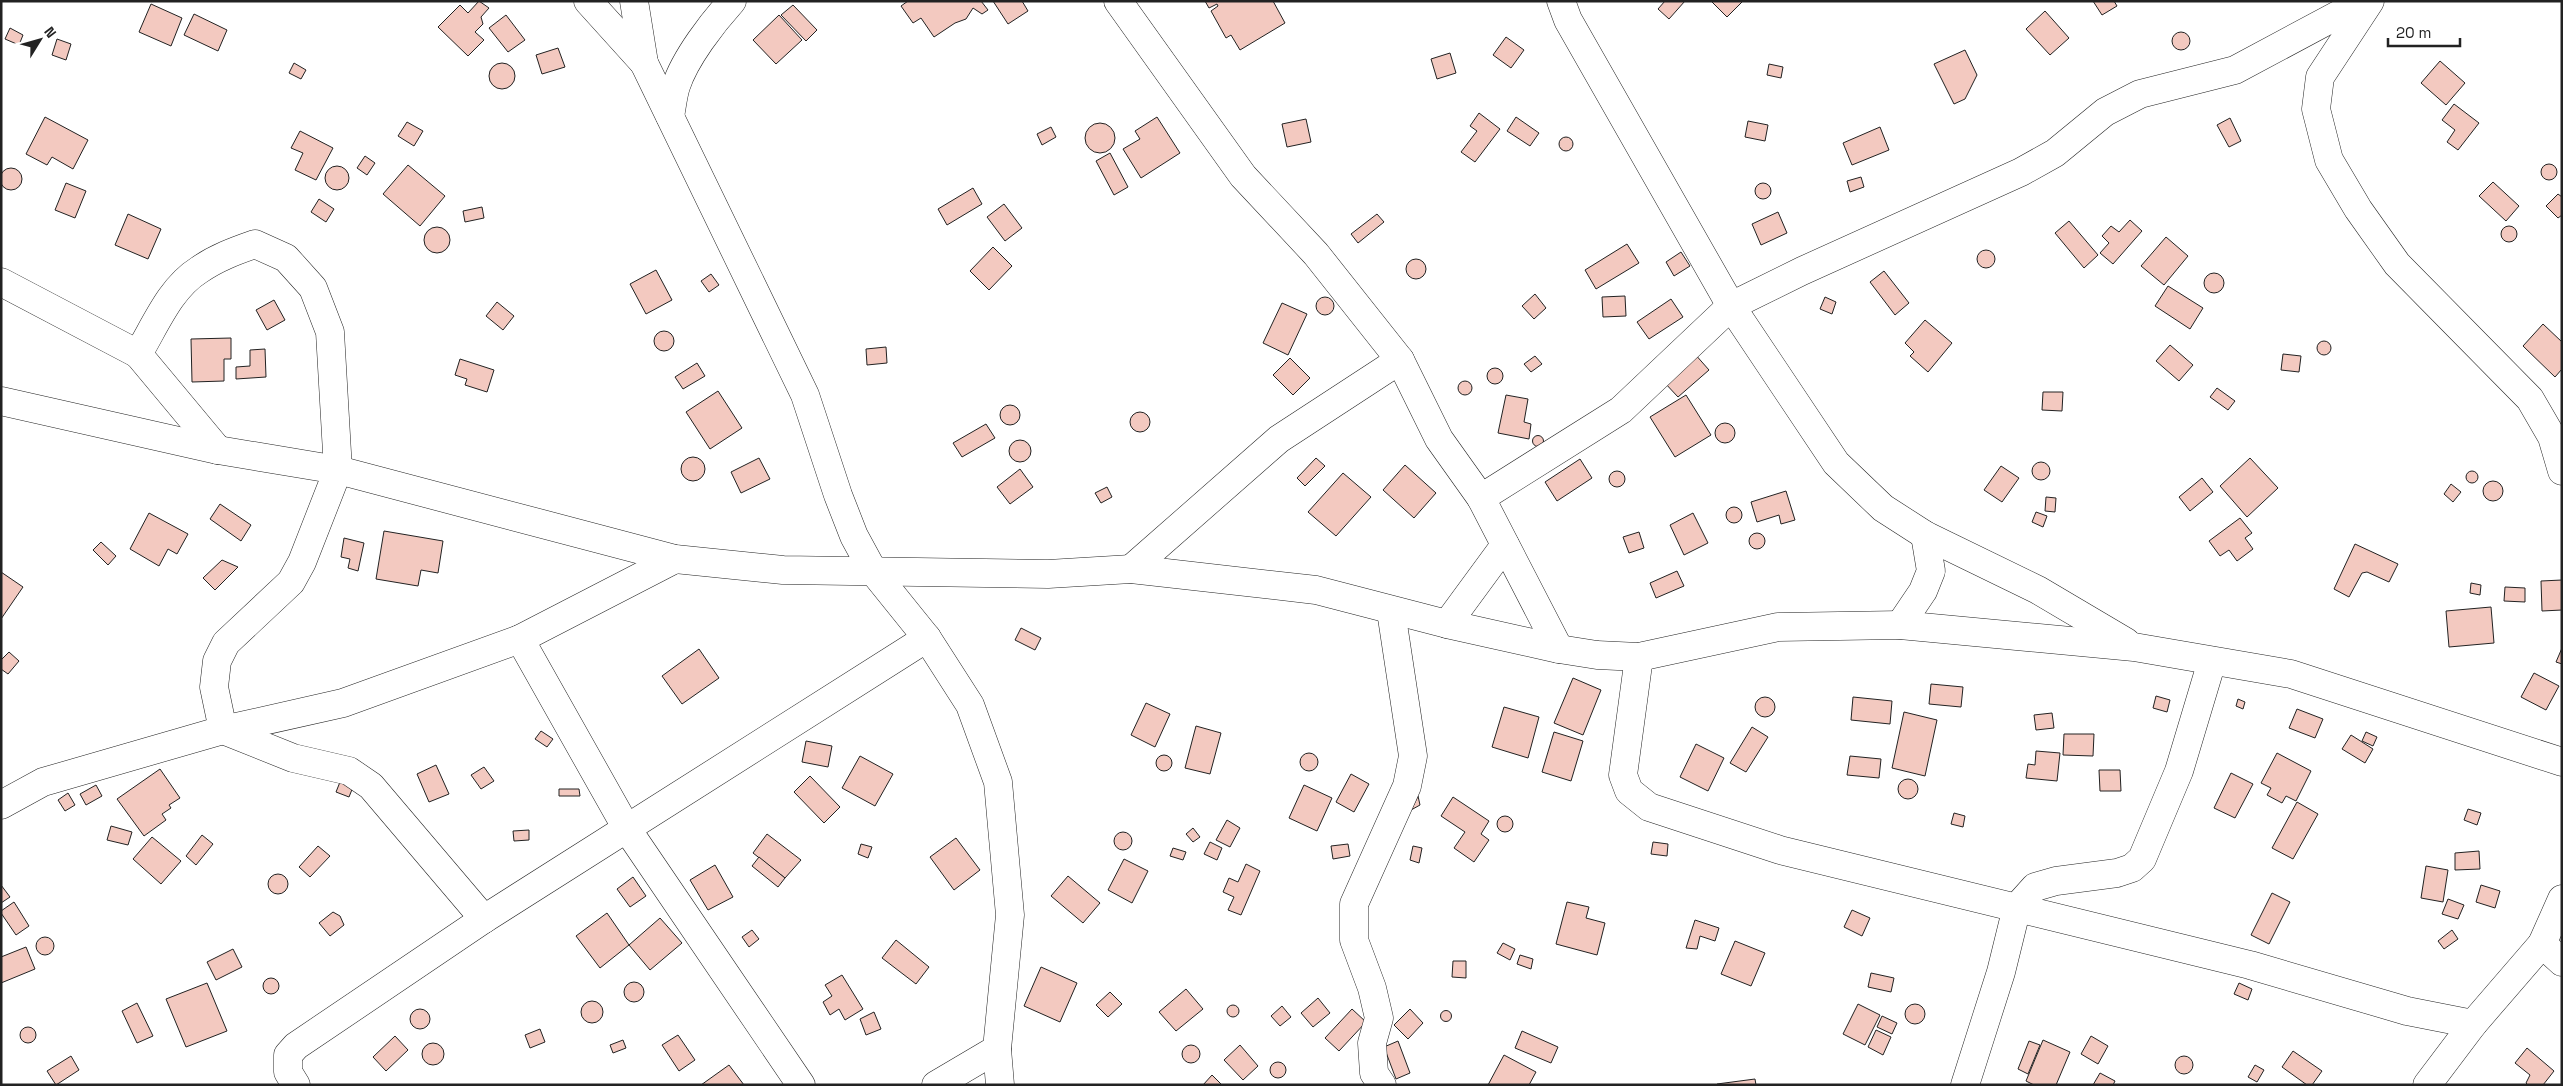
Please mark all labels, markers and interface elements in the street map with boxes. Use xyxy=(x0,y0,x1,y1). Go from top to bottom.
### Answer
north arrow xyxy=(15,15,65,65)
scale bar xyxy=(2388,15,2460,47)
text: N xyxy=(40,23,60,41)
text: 20 m xyxy=(2396,23,2431,42)

